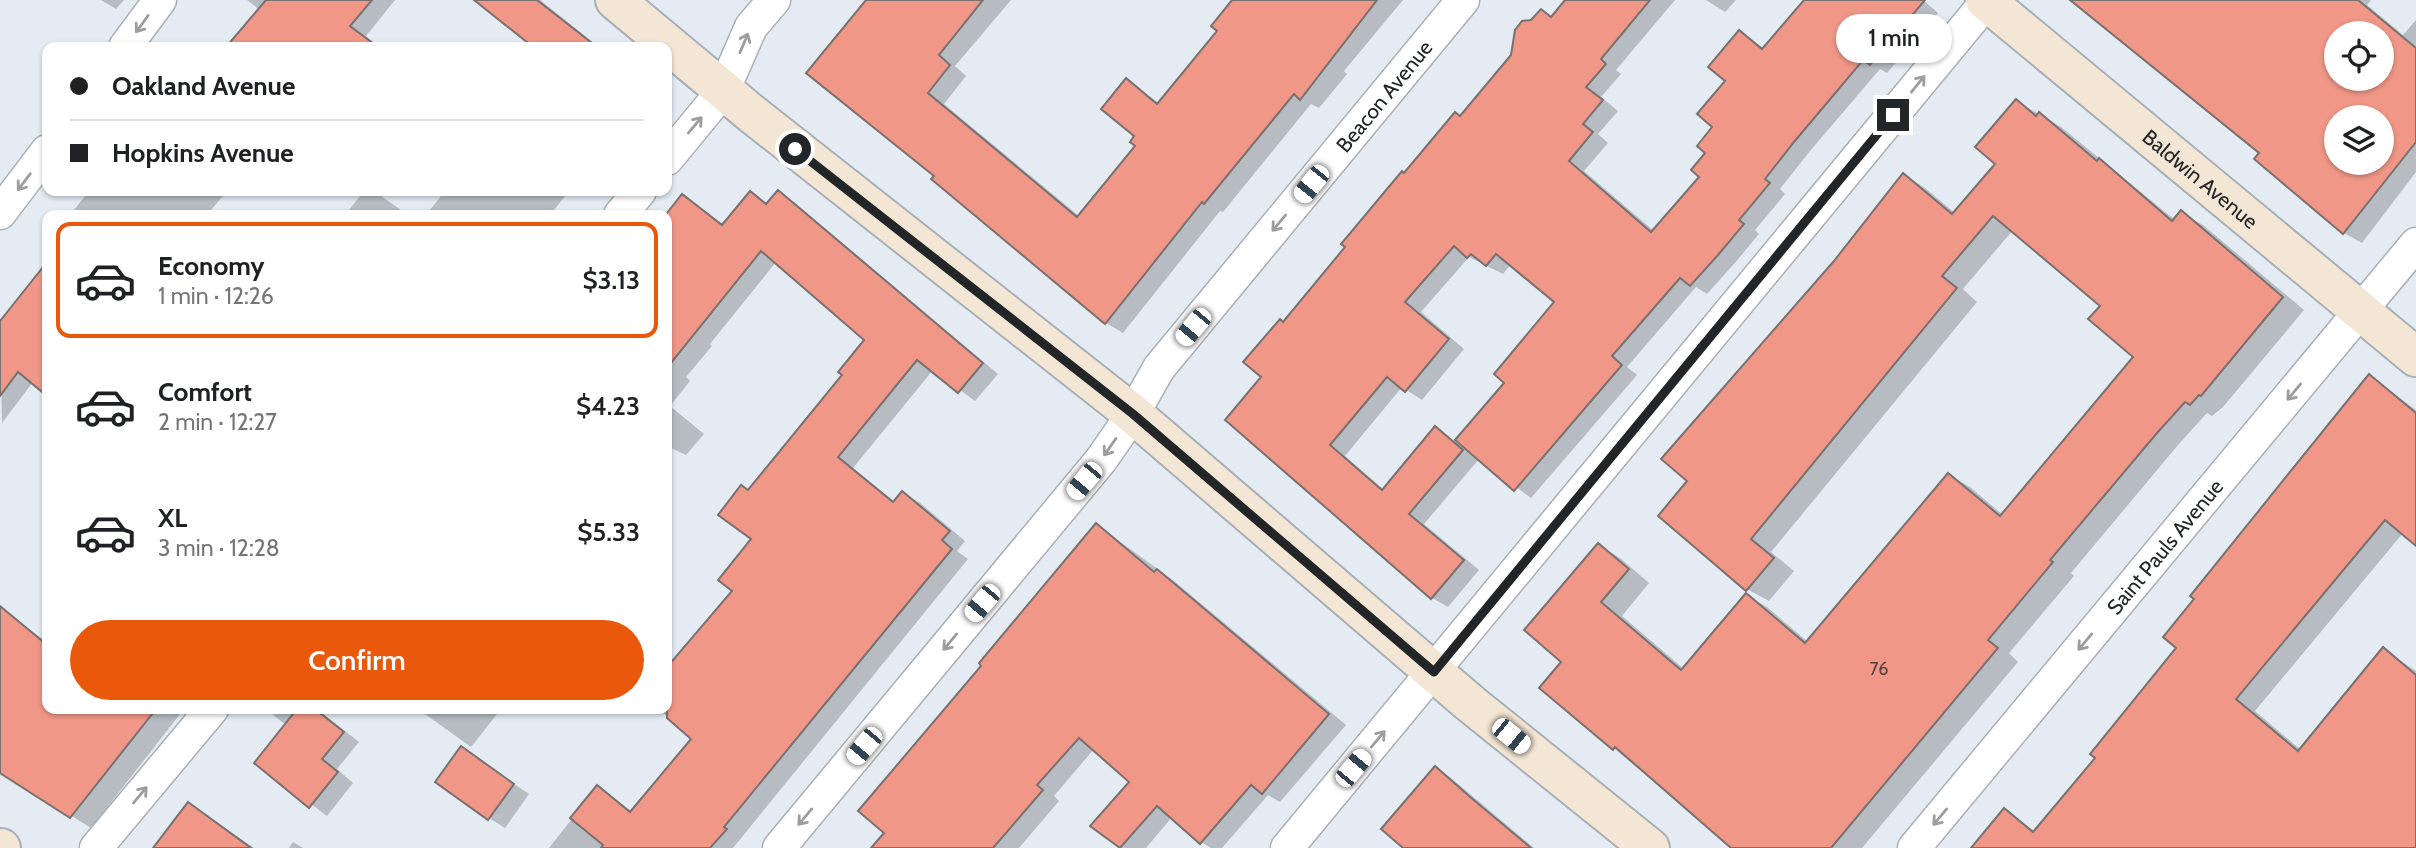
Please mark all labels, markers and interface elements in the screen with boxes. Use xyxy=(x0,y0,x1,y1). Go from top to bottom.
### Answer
callout: 1 min xyxy=(1835,13,1951,62)
one-way arrow xyxy=(135,14,150,33)
map controls xyxy=(2324,21,2394,175)
button: locate xyxy=(2324,21,2394,91)
text: 1 min xyxy=(1868,24,1920,52)
one-way arrow xyxy=(738,32,751,54)
street label: Beacon Avenue xyxy=(1330,35,1437,157)
text: Oakland Avenue xyxy=(112,70,295,102)
one-way arrow xyxy=(1910,76,1926,94)
route end xyxy=(1877,99,1909,131)
button: layers xyxy=(2324,105,2394,175)
one-way arrow xyxy=(687,116,703,134)
street label: Baldwin Avenue xyxy=(2138,124,2263,234)
route start xyxy=(779,133,811,165)
text: Hopkins Avenue xyxy=(112,137,294,169)
car xyxy=(1290,161,1333,207)
one-way arrow xyxy=(16,172,31,191)
one-way arrow xyxy=(1271,213,1287,231)
icon: car xyxy=(74,249,137,312)
text: Economy xyxy=(158,250,264,282)
text: $3.13 xyxy=(582,264,640,296)
text: 1 min · 12:26 xyxy=(158,282,274,310)
car xyxy=(1172,304,1215,350)
icon: car xyxy=(74,375,137,438)
text: Comfort xyxy=(158,376,252,408)
one-way arrow xyxy=(2286,382,2301,400)
text: $4.23 xyxy=(576,390,640,422)
text: 2 min · 12:27 xyxy=(158,408,277,436)
one-way arrow xyxy=(1103,437,1117,456)
car xyxy=(1063,458,1106,504)
street label: Saint Pauls Avenue xyxy=(2101,474,2228,619)
icon: car xyxy=(74,501,137,564)
text: XL xyxy=(158,502,187,534)
text: $5.33 xyxy=(577,516,640,548)
text: 3 min · 12:28 xyxy=(158,534,280,562)
car xyxy=(961,580,1004,626)
button: Confirm xyxy=(70,620,644,700)
one-way arrow xyxy=(943,632,958,650)
one-way arrow xyxy=(2078,632,2093,650)
house number: 76 xyxy=(1870,658,1888,680)
car xyxy=(1489,715,1534,757)
car xyxy=(843,723,886,769)
one-way arrow xyxy=(1370,731,1385,749)
car xyxy=(1332,745,1375,791)
one-way arrow xyxy=(132,787,148,805)
one-way arrow xyxy=(797,807,813,825)
one-way arrow xyxy=(1932,807,1948,825)

